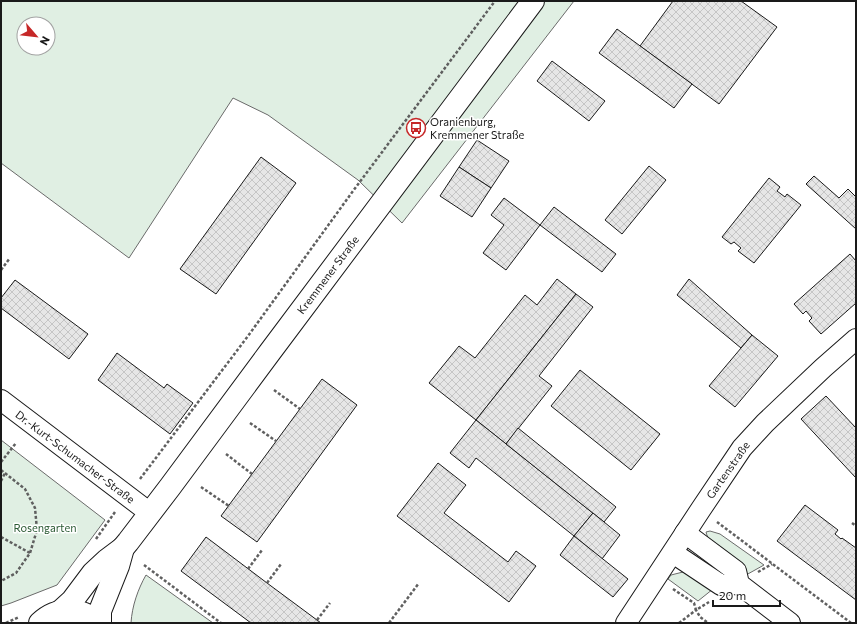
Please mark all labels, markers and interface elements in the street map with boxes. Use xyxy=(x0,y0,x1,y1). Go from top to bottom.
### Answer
north arrow xyxy=(16,16,56,56)
text: N xyxy=(38,34,53,48)
place label: Oranienburg, Kremmener Straße xyxy=(430,115,525,141)
bus stop icon: Oranienburg, Kremmener Straße xyxy=(405,117,427,139)
street label: Kremmener Straße xyxy=(294,233,361,316)
street label: Dr.-Kurt-Schumacher-Straße xyxy=(13,408,138,506)
street label: Gartenstraße xyxy=(703,438,752,501)
park label: Rosengarten xyxy=(13,521,77,534)
scale bar xyxy=(713,582,780,608)
text: 20 m xyxy=(719,588,746,602)

